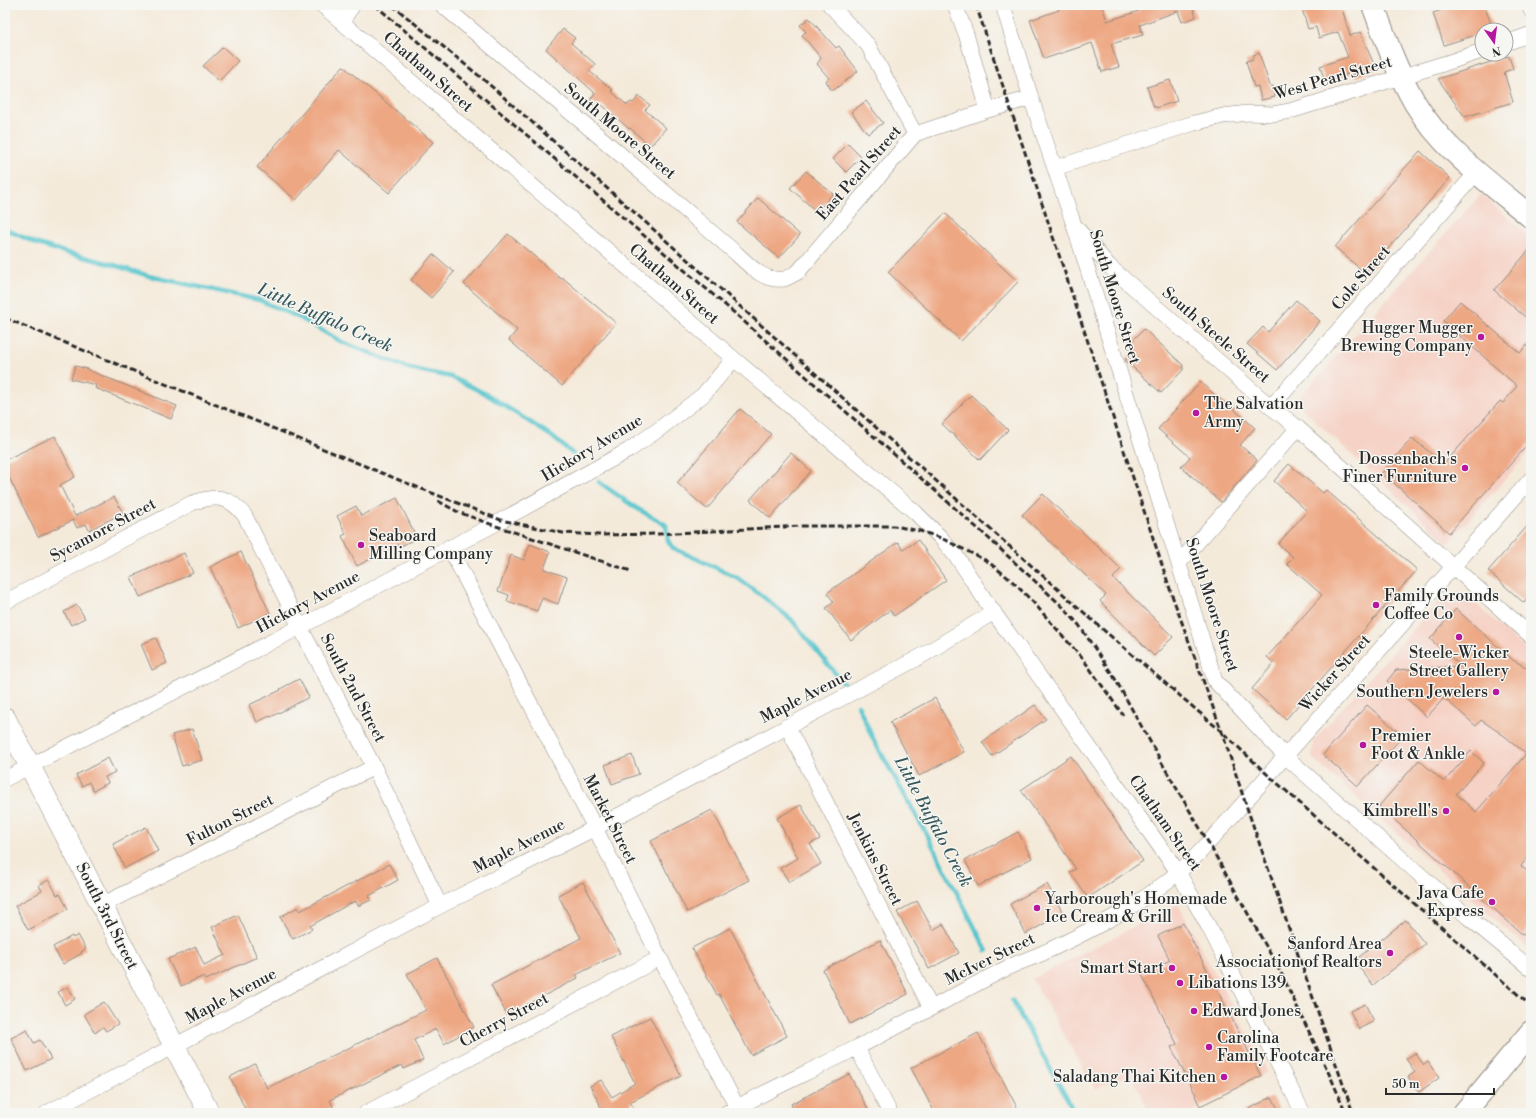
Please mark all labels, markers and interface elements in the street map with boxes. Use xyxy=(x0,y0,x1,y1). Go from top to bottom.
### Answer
north arrow xyxy=(1474,22,1514,62)
street label: Chatham Street xyxy=(379,27,477,117)
text: N xyxy=(1490,43,1502,59)
street label: West Pearl Street xyxy=(1271,51,1395,105)
street label: South Moore Street xyxy=(560,78,680,184)
street label: East Pearl Street xyxy=(812,121,906,225)
street label: South Moore Street xyxy=(1085,227,1145,367)
street label: Chatham Street xyxy=(625,239,723,329)
street label: Cole Street xyxy=(1327,241,1395,315)
water label: Little Buffalo Creek xyxy=(253,278,396,358)
street label: South Steele Street xyxy=(1158,283,1274,388)
place label: Hugger Mugger Brewing Company xyxy=(1340,318,1473,356)
marker: Hugger Mugger Brewing Company xyxy=(1476,332,1486,342)
place label: The Salvation Army xyxy=(1203,394,1304,432)
marker: The Salvation Army xyxy=(1191,408,1201,418)
street label: Hickory Avenue xyxy=(538,410,646,486)
place label: Dossenbach's Finer Furniture xyxy=(1343,449,1457,487)
marker: Dossenbach's Finer Furniture xyxy=(1460,463,1470,473)
street label: Sycamore Street xyxy=(47,494,160,566)
place label: Seaboard Milling Company xyxy=(369,526,493,564)
street label: South Moore Street xyxy=(1181,535,1243,675)
marker: Seaboard Milling Company xyxy=(356,540,366,550)
street label: Hickory Avenue xyxy=(253,566,363,638)
place label: Family Grounds Coffee Co xyxy=(1384,586,1499,624)
marker: Family Grounds Coffee Co xyxy=(1371,600,1381,610)
street label: South 2nd Street xyxy=(316,630,390,746)
street label: Wicker Street xyxy=(1294,630,1375,717)
marker: Steele-Wicker Street Gallery xyxy=(1454,632,1464,642)
place label: Steele-Wicker Street Gallery xyxy=(1409,643,1509,681)
street label: Maple Avenue xyxy=(757,664,855,728)
place label: Southern Jewelers xyxy=(1357,682,1488,702)
marker: Southern Jewelers xyxy=(1491,687,1501,697)
place label: Premier Foot & Ankle xyxy=(1371,726,1465,764)
marker: Premier Foot & Ankle xyxy=(1358,740,1368,750)
water label: Little Buffalo Creek xyxy=(889,752,977,891)
street label: Market Street xyxy=(579,771,641,867)
street label: Chatham Street xyxy=(1124,771,1206,875)
street label: Fulton Street xyxy=(183,789,277,850)
place label: Kimbrell's xyxy=(1363,801,1438,821)
marker: Kimbrell's xyxy=(1441,806,1451,816)
street label: Jenkins Street xyxy=(843,808,907,909)
street label: Maple Avenue xyxy=(470,814,568,878)
street label: South 3rd Street xyxy=(71,859,143,973)
place label: Java Cafe Express xyxy=(1416,883,1484,921)
place label: Yarborough's Homemade Ice Cream & Grill xyxy=(1044,889,1227,927)
marker: Java Cafe Express xyxy=(1487,897,1497,907)
marker: Yarborough's Homemade Ice Cream & Grill xyxy=(1032,903,1042,913)
street label: McIver Street xyxy=(942,928,1039,989)
place label: Sanford Area Association of Realtors xyxy=(1215,934,1383,972)
marker: Sanford Area Association of Realtors xyxy=(1385,948,1395,958)
place label: Smart Start xyxy=(1080,958,1164,978)
marker: Smart Start xyxy=(1167,963,1177,973)
street label: Maple Avenue xyxy=(182,964,280,1028)
place label: Libations 139 xyxy=(1188,973,1287,993)
marker: Libations 139 xyxy=(1175,978,1185,988)
street label: Cherry Street xyxy=(456,988,552,1052)
place label: Edward Jones xyxy=(1202,1001,1301,1021)
marker: Edward Jones xyxy=(1189,1006,1199,1016)
place label: Carolina Family Footcare xyxy=(1217,1028,1334,1066)
marker: Carolina Family Footcare xyxy=(1204,1042,1214,1052)
place label: Saladang Thai Kitchen xyxy=(1053,1067,1216,1087)
scale bar xyxy=(1386,1070,1494,1096)
marker: Saladang Thai Kitchen xyxy=(1219,1072,1229,1082)
text: 50 m xyxy=(1392,1077,1420,1092)

